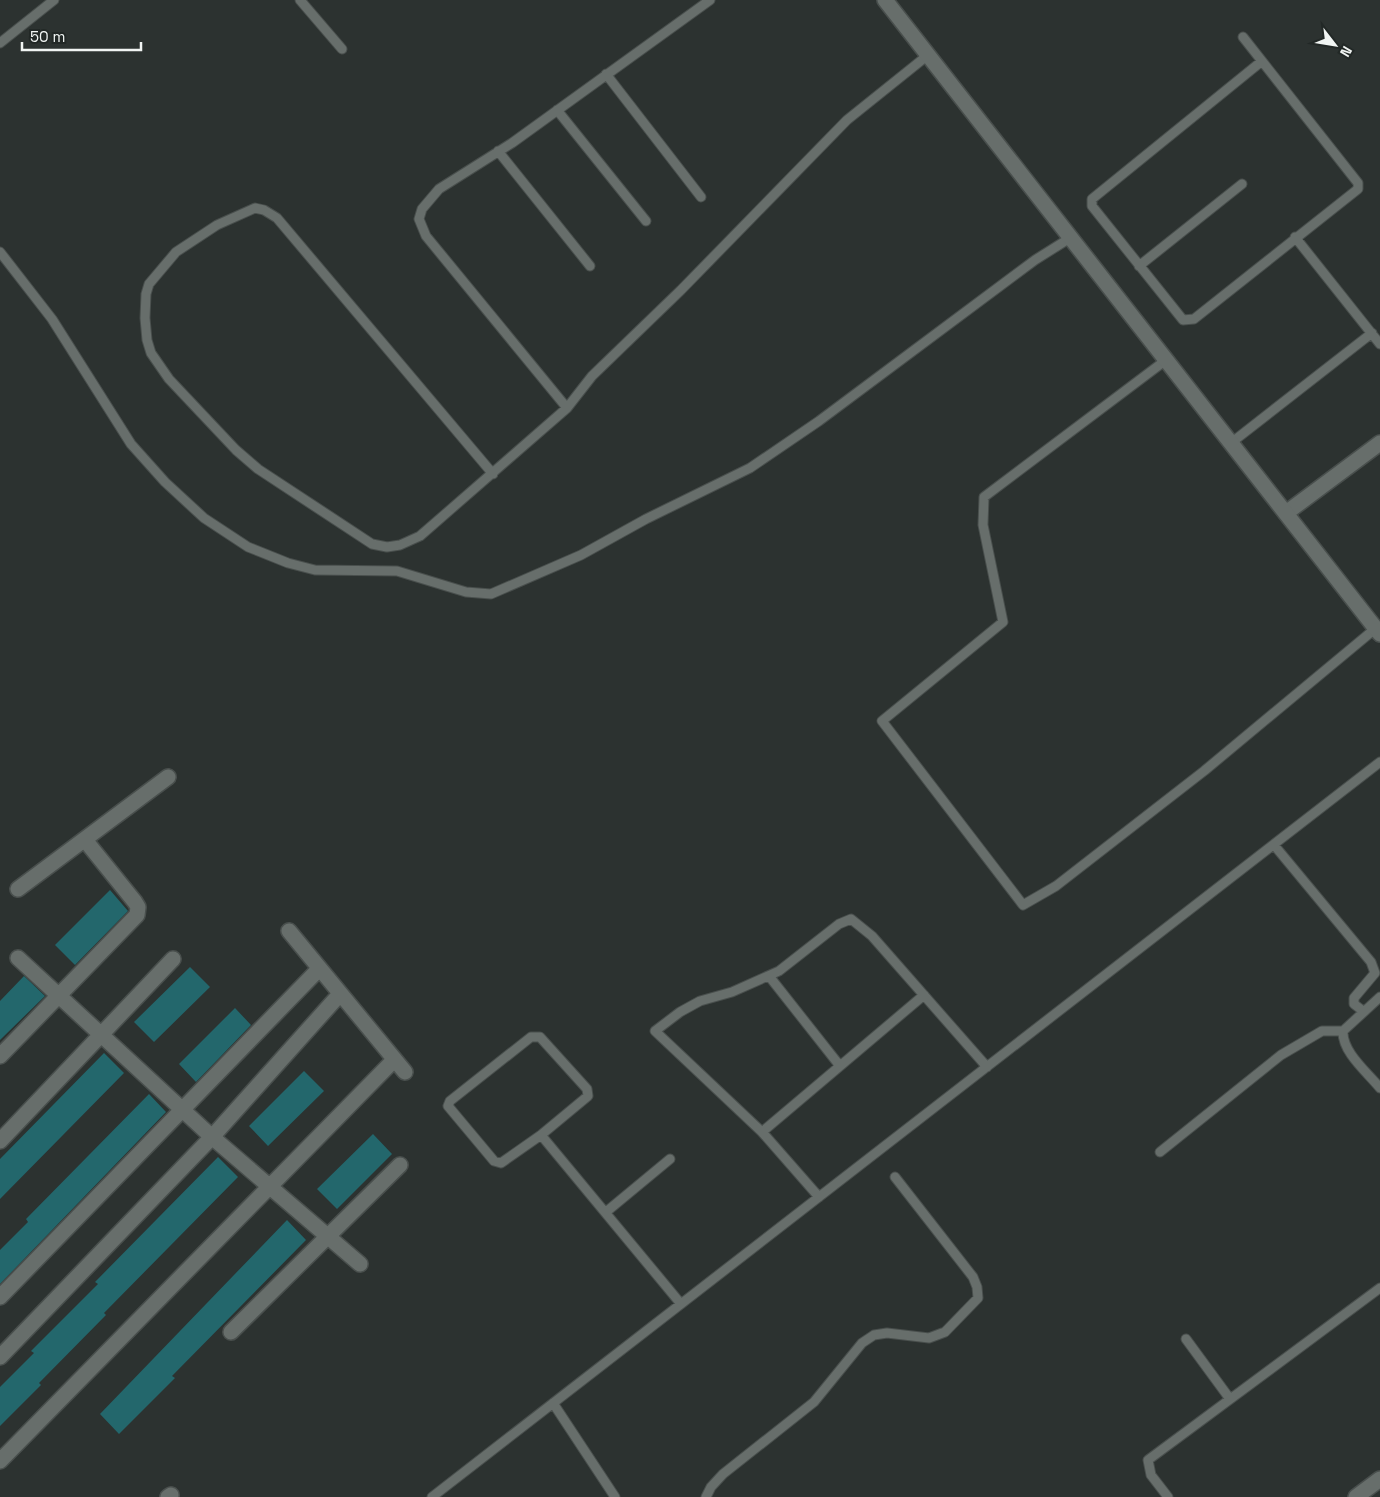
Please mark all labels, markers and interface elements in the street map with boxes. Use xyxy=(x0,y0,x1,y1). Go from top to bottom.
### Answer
scale bar xyxy=(22,20,141,52)
north arrow xyxy=(1310,20,1360,70)
text: 50 m xyxy=(30,27,65,46)
text: N xyxy=(1336,43,1356,60)

